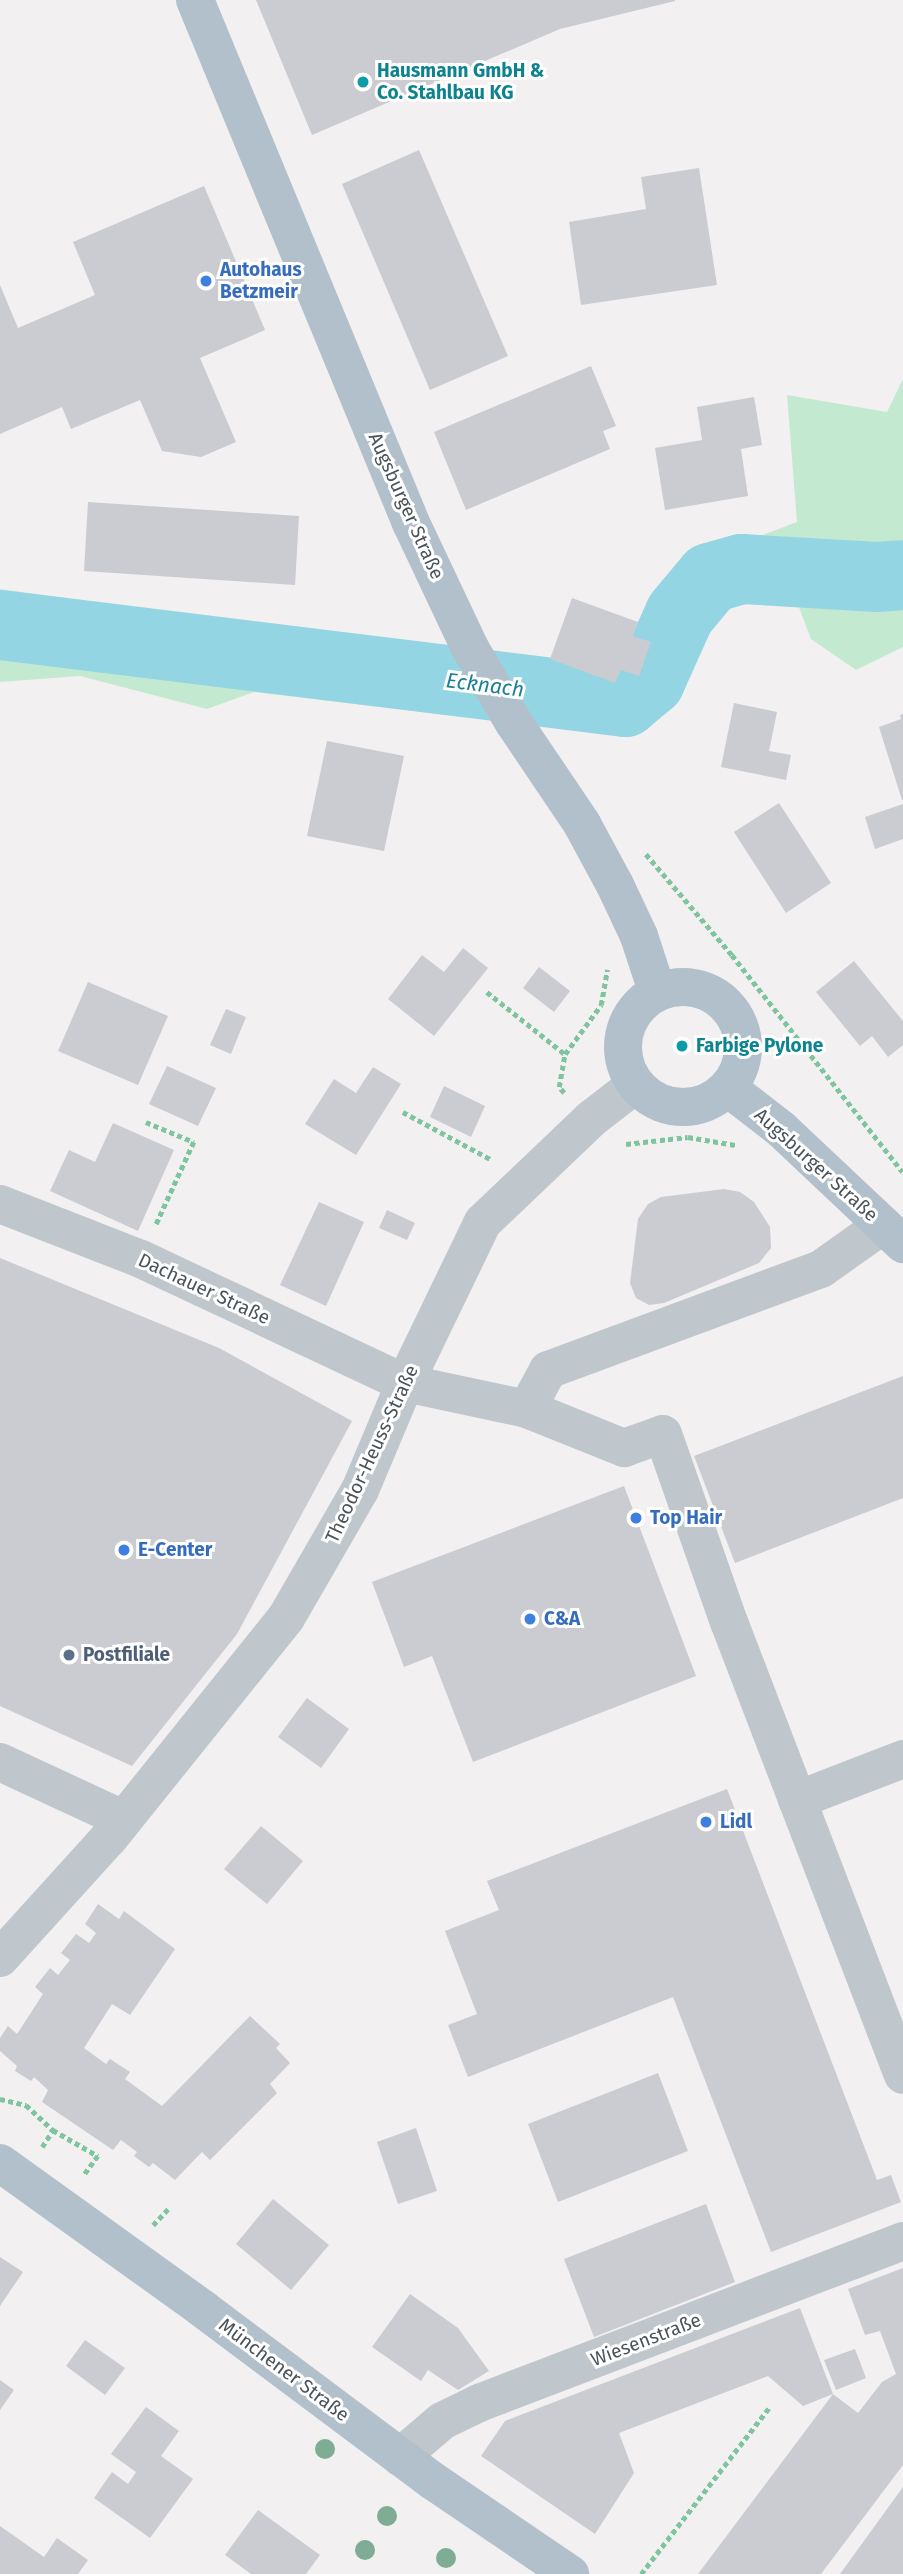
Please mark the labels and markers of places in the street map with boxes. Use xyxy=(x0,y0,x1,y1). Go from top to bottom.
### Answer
place label: Hausmann GmbH & Co. Stahlbau KG xyxy=(377,60,544,104)
marker: Hausmann GmbH & Co. Stahlbau KG xyxy=(355,74,371,90)
place label: Autohaus Betzmeir xyxy=(220,259,302,303)
marker: Autohaus Betzmeir xyxy=(198,273,214,289)
place label: Farbige Pylone xyxy=(696,1035,823,1057)
marker: Farbige Pylone xyxy=(674,1038,690,1054)
place label: Top Hair xyxy=(650,1507,722,1529)
marker: Top Hair xyxy=(628,1510,644,1526)
place label: E-Center xyxy=(138,1539,212,1561)
marker: E-Center xyxy=(116,1542,132,1558)
place label: C&A xyxy=(544,1608,580,1630)
marker: C&A xyxy=(522,1611,538,1627)
place label: Postfiliale xyxy=(83,1644,170,1666)
marker: Postfiliale xyxy=(61,1647,77,1663)
place label: Lidl xyxy=(720,1811,752,1833)
marker: Lidl xyxy=(698,1814,714,1830)

